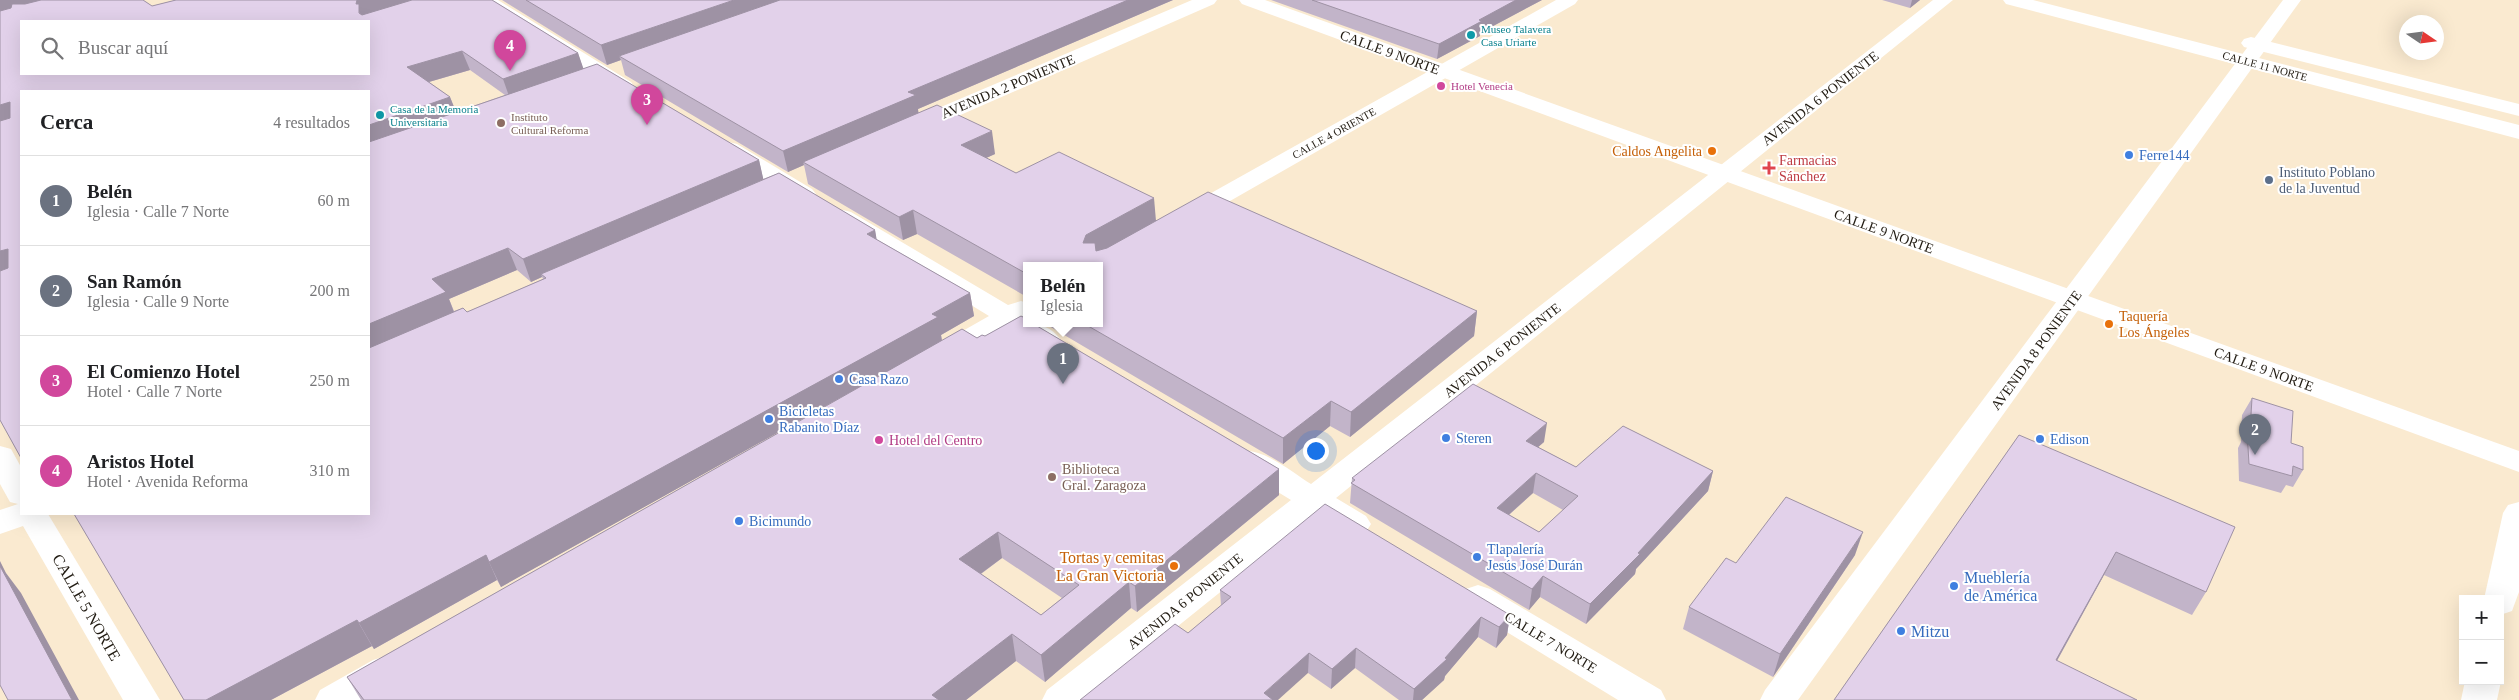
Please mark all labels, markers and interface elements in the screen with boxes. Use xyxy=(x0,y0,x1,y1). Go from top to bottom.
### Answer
north arrow xyxy=(2399,15,2444,60)
search box xyxy=(20,20,370,75)
place label: Museo Talavera Casa Uriarte xyxy=(1481,23,1551,48)
street label: CALLE 9 NORTE xyxy=(1338,27,1442,77)
marker: Museo Talavera Casa Uriarte xyxy=(1465,29,1477,41)
pin: 4 xyxy=(494,30,526,71)
icon: search xyxy=(38,34,66,62)
text: Buscar aquí xyxy=(78,37,168,58)
street label: AVENIDA 6 PONIENTE xyxy=(1759,48,1882,149)
street label: CALLE 11 NORTE xyxy=(2221,49,2309,83)
street label: AVENIDA 2 PONIENTE xyxy=(939,51,1077,121)
marker: Hotel Venecia xyxy=(1435,80,1447,92)
place label: Hotel Venecia xyxy=(1451,80,1513,92)
pin: 3 xyxy=(631,84,663,125)
place label: Casa de la Memoria Universitaria xyxy=(390,103,478,128)
street label: CALLE 4 ORIENTE xyxy=(1290,105,1378,161)
marker: Casa de la Memoria Universitaria xyxy=(374,109,386,121)
text: Cerca xyxy=(40,110,93,134)
place label: Instituto Cultural Reforma xyxy=(511,111,588,136)
text: 4 resultados xyxy=(273,114,350,131)
marker: Instituto Cultural Reforma xyxy=(495,117,507,129)
place label: Caldos Angelita xyxy=(1612,144,1703,159)
marker: Caldos Angelita xyxy=(1706,145,1718,157)
place label: Ferre144 xyxy=(2139,148,2190,163)
marker: Ferre144 xyxy=(2123,149,2135,161)
place label: Farmacias Sánchez xyxy=(1779,153,1837,184)
marker: Farmacias Sánchez xyxy=(1763,162,1775,174)
place label: Instituto Poblano de la Juventud xyxy=(2279,165,2375,196)
marker: Instituto Poblano de la Juventud xyxy=(2263,174,2275,186)
text: Belén xyxy=(87,181,132,202)
text: 1 xyxy=(52,192,60,209)
text: 60 m xyxy=(318,192,350,209)
text: Iglesia · Calle 7 Norte xyxy=(87,203,229,220)
street label: CALLE 9 NORTE xyxy=(1832,206,1936,256)
popup xyxy=(1023,262,1103,327)
text: San Ramón xyxy=(87,271,182,292)
text: Belén xyxy=(1040,275,1086,296)
text: 2 xyxy=(52,282,60,299)
text: 200 m xyxy=(310,282,350,299)
street label: AVENIDA 8 PONIENTE xyxy=(1988,288,2085,413)
text: Iglesia · Calle 9 Norte xyxy=(87,293,229,310)
text: Iglesia xyxy=(1040,297,1083,314)
street label: AVENIDA 6 PONIENTE xyxy=(1441,300,1564,401)
place label: Taquería Los Ángeles xyxy=(2119,309,2189,340)
marker: Taquería Los Ángeles xyxy=(2103,318,2115,330)
pin: 1 xyxy=(1047,343,1079,384)
street label: CALLE 9 NORTE xyxy=(2212,344,2316,394)
text: El Comienzo Hotel xyxy=(87,361,240,382)
text: 3 xyxy=(52,372,60,389)
text: 250 m xyxy=(310,372,350,389)
place label: Casa Razo xyxy=(849,372,908,387)
marker: Casa Razo xyxy=(833,373,845,385)
text: Hotel · Calle 7 Norte xyxy=(87,383,222,400)
place label: Bicicletas Rabanito Díaz xyxy=(779,404,859,435)
marker: Bicicletas Rabanito Díaz xyxy=(763,413,775,425)
pin: 2 xyxy=(2239,414,2271,455)
place label: Steren xyxy=(1456,431,1492,446)
marker: Steren xyxy=(1440,432,1452,444)
place label: Edison xyxy=(2050,432,2089,447)
place label: Hotel del Centro xyxy=(889,433,982,448)
marker: Edison xyxy=(2034,433,2046,445)
marker: Hotel del Centro xyxy=(873,434,885,446)
your location xyxy=(1303,438,1329,464)
text: Aristos Hotel xyxy=(87,451,194,472)
text: 4 xyxy=(52,462,60,479)
text: 310 m xyxy=(310,462,350,479)
place label: Biblioteca Gral. Zaragoza xyxy=(1062,462,1147,493)
marker: Biblioteca Gral. Zaragoza xyxy=(1046,471,1058,483)
text: Hotel · Avenida Reforma xyxy=(87,473,248,490)
place label: Bicimundo xyxy=(749,514,811,529)
marker: Bicimundo xyxy=(733,515,745,527)
place label: Tlapalería Jesús José Durán xyxy=(1487,542,1583,573)
place label: Tortas y cemitas La Gran Victoria xyxy=(1056,549,1164,584)
street label: AVENIDA 6 PONIENTE xyxy=(1125,550,1246,652)
street label: CALLE 5 NORTE xyxy=(49,551,124,663)
marker: Tlapalería Jesús José Durán xyxy=(1471,551,1483,563)
marker: Tortas y cemitas La Gran Victoria xyxy=(1168,560,1180,572)
place label: Mueblería de América xyxy=(1964,569,2037,604)
marker: Mueblería de América xyxy=(1948,580,1960,592)
map controls xyxy=(2459,595,2504,685)
button: + xyxy=(2459,595,2504,640)
street label: CALLE 7 NORTE xyxy=(1502,609,1600,676)
place label: Mitzu xyxy=(1911,623,1949,640)
marker: Mitzu xyxy=(1895,625,1907,637)
button: − xyxy=(2459,640,2504,685)

